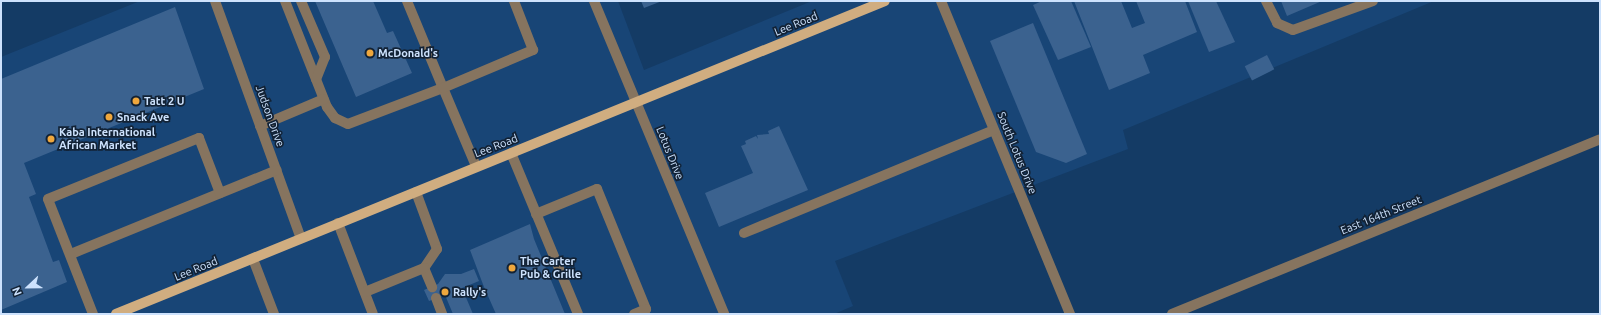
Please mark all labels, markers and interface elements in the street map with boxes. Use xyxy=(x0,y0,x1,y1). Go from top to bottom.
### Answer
street label: Lee Road xyxy=(772,9,820,39)
place label: McDonald's xyxy=(378,46,438,60)
marker: McDonald's xyxy=(365,48,375,58)
street label: Judson Drive xyxy=(253,84,287,148)
place label: Tatt 2 U xyxy=(144,94,184,108)
marker: Tatt 2 U xyxy=(131,96,141,106)
place label: Snack Ave xyxy=(117,110,169,124)
street label: South Lotus Drive xyxy=(994,110,1040,196)
marker: Snack Ave xyxy=(104,112,114,122)
street label: Lotus Drive xyxy=(653,125,687,181)
place label: Kaba International African Market xyxy=(59,126,155,152)
street label: Lee Road xyxy=(472,132,520,160)
marker: Kaba International African Market xyxy=(46,134,56,144)
street label: East 164th Street xyxy=(1339,193,1423,237)
street label: Lee Road xyxy=(172,254,220,284)
place label: The Carter Pub & Grille xyxy=(520,255,581,281)
marker: The Carter Pub & Grille xyxy=(507,263,517,273)
north arrow xyxy=(8,267,48,307)
text: N xyxy=(10,285,24,298)
place label: Rally's xyxy=(453,285,486,299)
marker: Rally's xyxy=(440,287,450,297)

